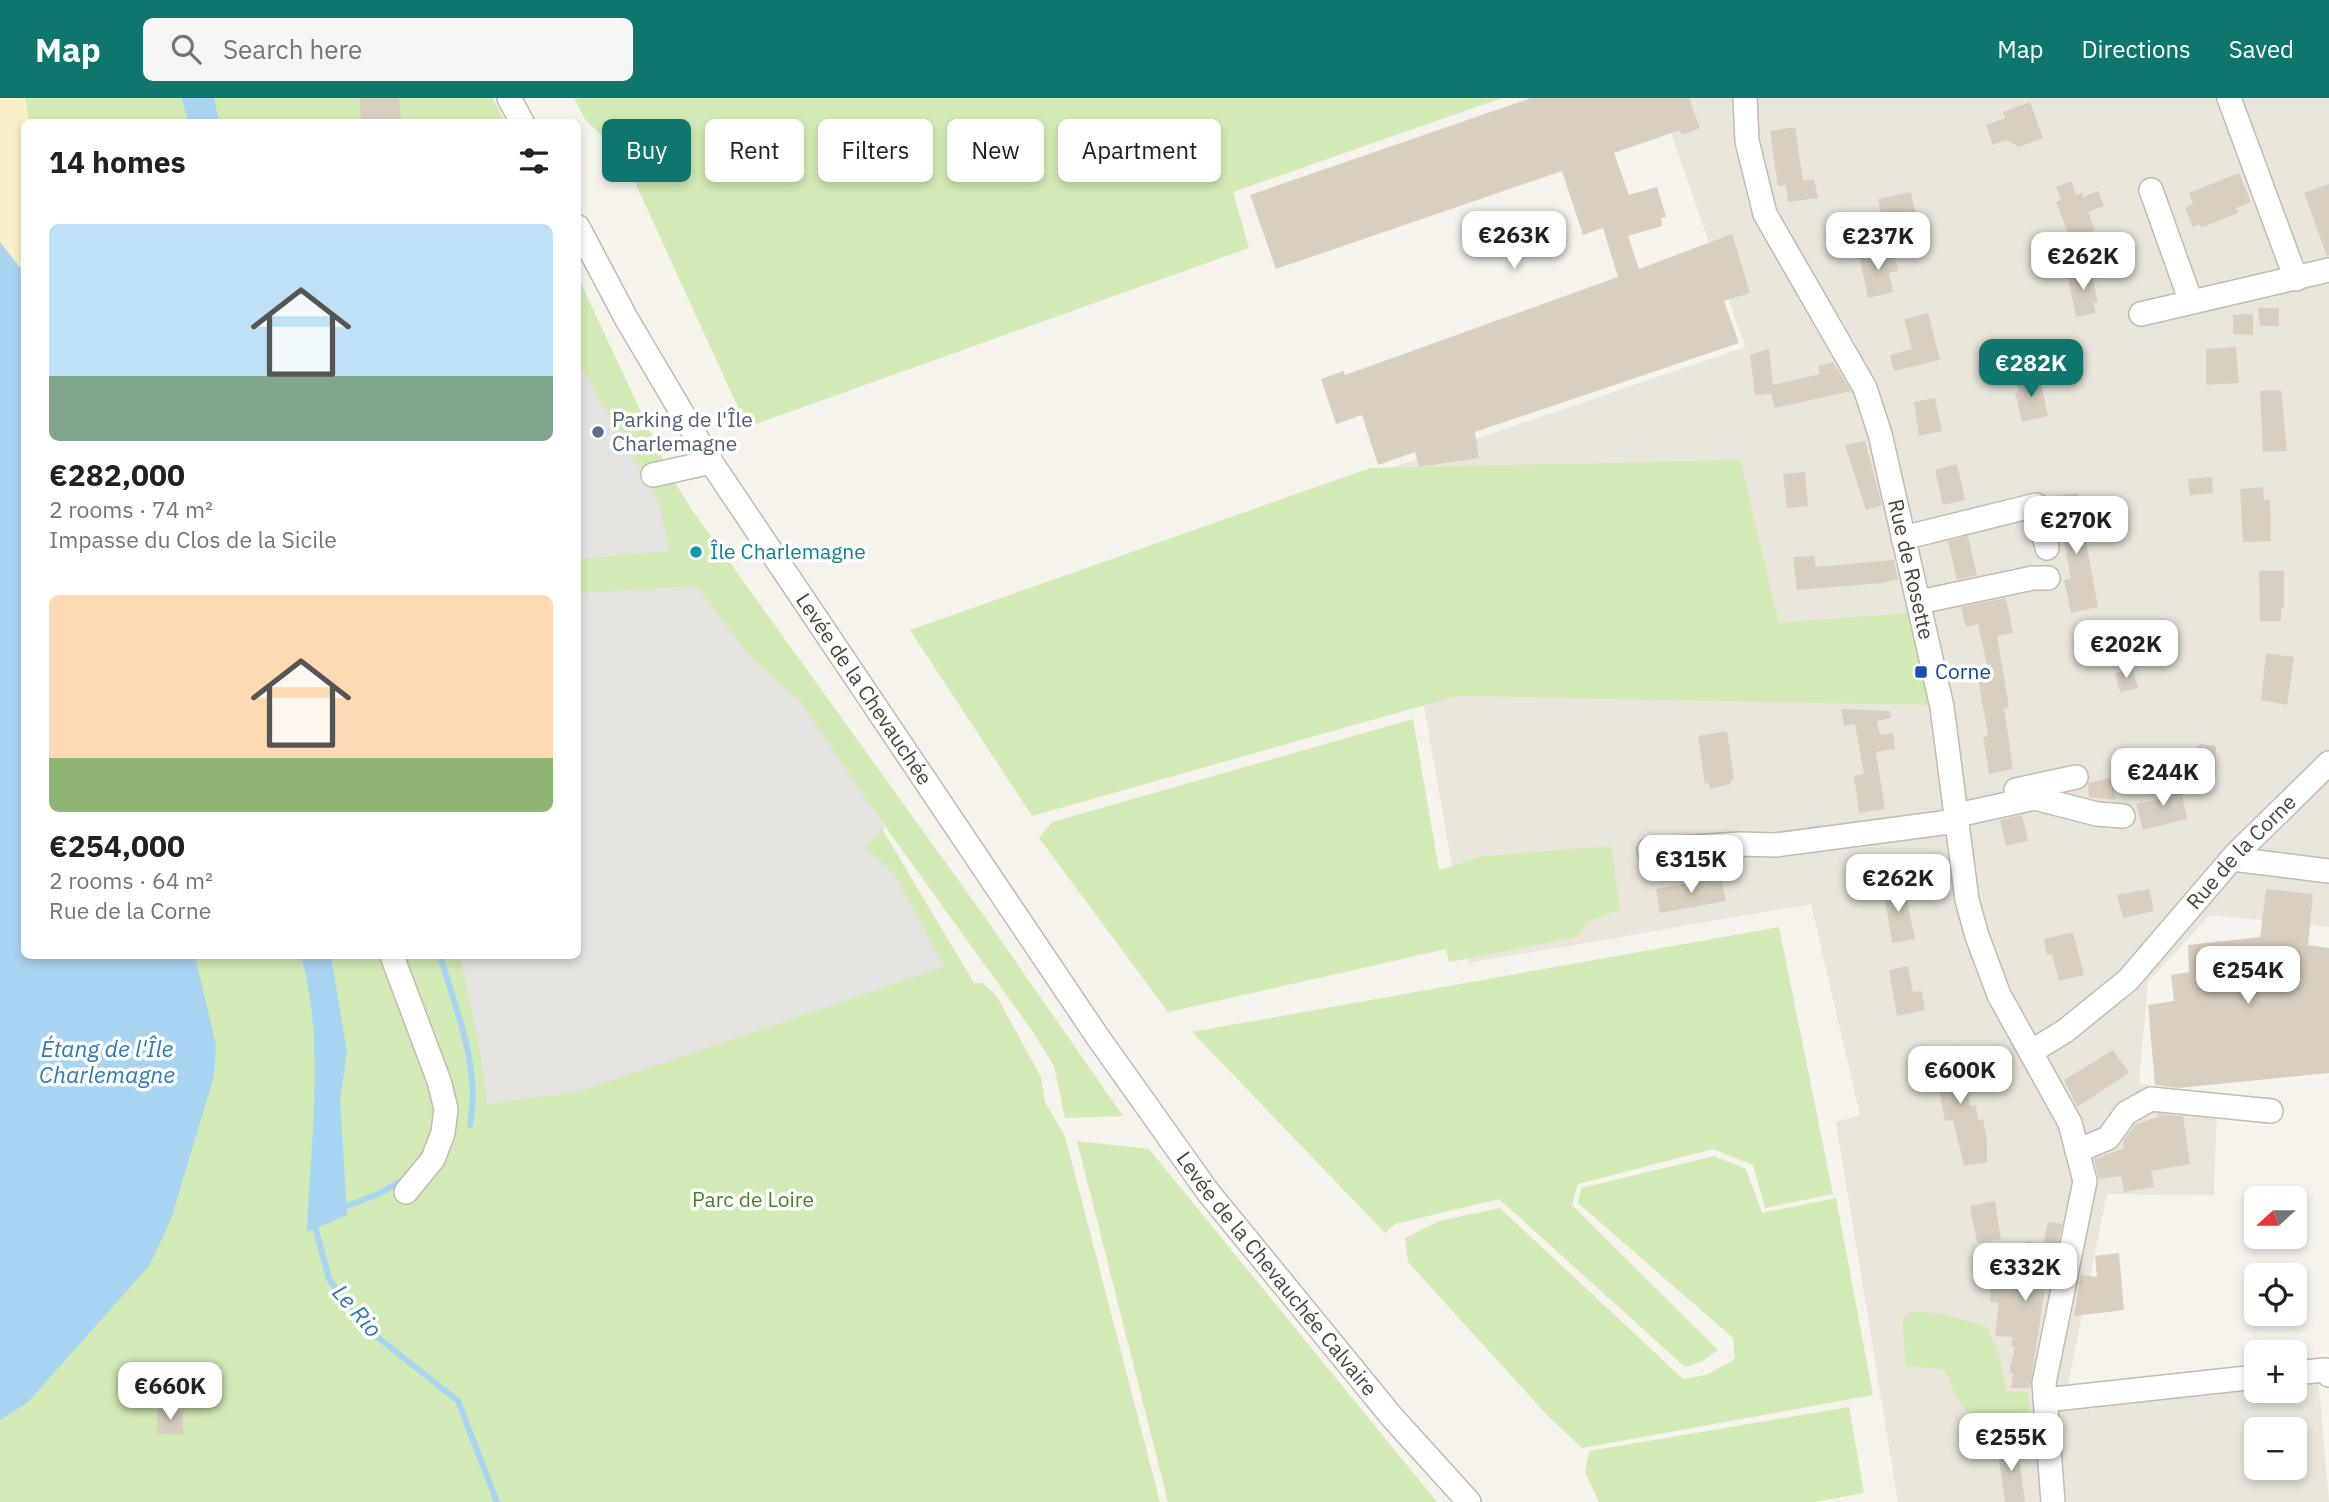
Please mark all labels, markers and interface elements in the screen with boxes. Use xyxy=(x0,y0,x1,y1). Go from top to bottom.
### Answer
search box xyxy=(143,18,633,81)
text: Map xyxy=(35,28,101,71)
icon: search xyxy=(167,30,205,68)
text: Search here xyxy=(223,32,362,66)
text: Map xyxy=(1997,33,2043,65)
text: Directions xyxy=(2081,33,2191,65)
text: Saved xyxy=(2229,33,2294,65)
chip: Buy xyxy=(602,119,691,182)
chip: Rent xyxy=(705,119,804,182)
chip: Filters xyxy=(818,119,933,182)
chip: New xyxy=(947,119,1044,182)
chip: Apartment xyxy=(1058,119,1221,182)
text: 14 homes xyxy=(49,142,186,181)
icon: filters xyxy=(515,142,553,180)
pin: €263K xyxy=(1465,212,1563,271)
pin: €237K xyxy=(1829,212,1927,272)
text: €263K xyxy=(1478,219,1550,249)
text: €237K xyxy=(1842,220,1914,250)
pin: €262K xyxy=(2034,232,2132,292)
text: €262K xyxy=(2047,240,2119,270)
icon: home xyxy=(238,269,364,395)
pin: €282K xyxy=(1982,340,2080,399)
text: €282K xyxy=(1995,347,2067,377)
place label: Parking de l'Île Charlemagne xyxy=(612,405,753,457)
marker: Parking de l'Île Charlemagne xyxy=(590,424,606,440)
text: €282,000 xyxy=(49,455,185,494)
text: 2 rooms · 74 m² xyxy=(49,494,213,524)
street label: Rue de Rosette xyxy=(1882,496,1941,642)
pin: €270K xyxy=(2027,496,2125,556)
text: €270K xyxy=(2040,504,2112,534)
text: Impasse du Clos de la Sicile xyxy=(49,524,337,554)
place label: Île Charlemagne xyxy=(710,537,866,565)
marker: Île Charlemagne xyxy=(688,544,704,560)
street label: Levée de la Chevauchée xyxy=(790,587,939,790)
pin: €202K xyxy=(2077,620,2175,680)
text: €202K xyxy=(2090,628,2162,658)
icon: home xyxy=(238,640,364,766)
place label: Corne xyxy=(1935,657,1991,685)
marker: Corne xyxy=(1913,664,1929,680)
pin: €244K xyxy=(2114,748,2212,808)
text: €244K xyxy=(2127,756,2199,786)
street label: Rue de la Corne xyxy=(2180,788,2302,915)
text: €254,000 xyxy=(49,826,185,865)
pin: €315K xyxy=(1642,836,1740,895)
text: €315K xyxy=(1655,843,1727,873)
pin: €262K xyxy=(1849,854,1947,914)
text: €262K xyxy=(1862,862,1934,892)
text: 2 rooms · 64 m² xyxy=(49,865,213,895)
text: Rue de la Corne xyxy=(49,895,212,925)
pin: €254K xyxy=(2199,946,2297,1006)
text: €254K xyxy=(2212,954,2284,984)
water label: Étang de l'Île Charlemagne xyxy=(39,1033,175,1089)
pin: €600K xyxy=(1911,1046,2009,1106)
text: €600K xyxy=(1924,1054,1996,1084)
street label: Levée de la Chevauchée Calvaire xyxy=(1171,1145,1384,1401)
park label: Parc de Loire xyxy=(692,1185,814,1213)
north arrow xyxy=(2244,1186,2306,1250)
map controls xyxy=(2244,1186,2307,1480)
pin: €332K xyxy=(1976,1244,2074,1303)
text: €332K xyxy=(1989,1251,2061,1281)
button: locate xyxy=(2244,1263,2307,1326)
water label: Le Rio xyxy=(326,1277,389,1343)
button: + xyxy=(2244,1340,2307,1403)
pin: €660K xyxy=(121,1362,219,1422)
text: €660K xyxy=(134,1370,206,1400)
pin: €255K xyxy=(1962,1414,2060,1473)
button: − xyxy=(2244,1417,2307,1480)
text: €255K xyxy=(1975,1421,2047,1451)

